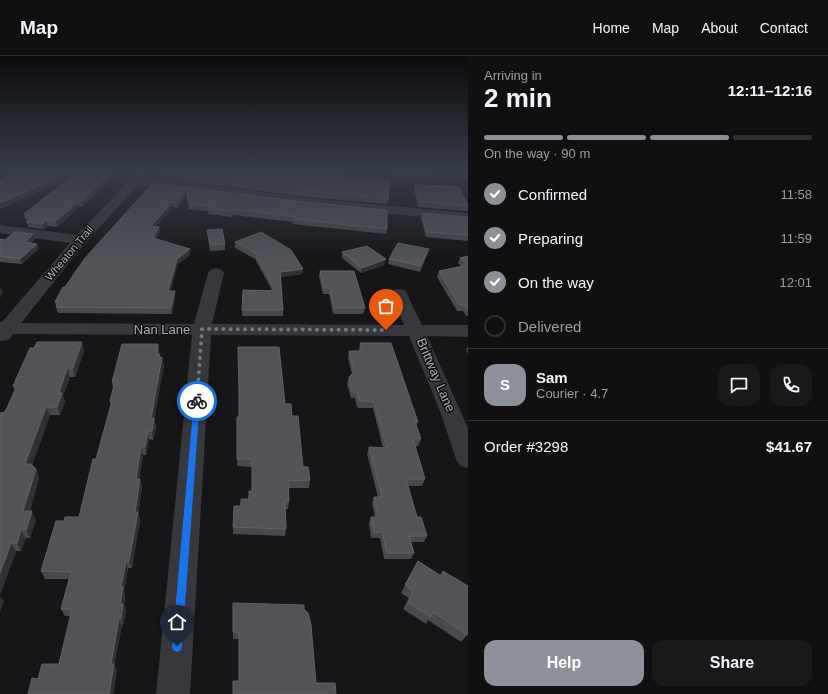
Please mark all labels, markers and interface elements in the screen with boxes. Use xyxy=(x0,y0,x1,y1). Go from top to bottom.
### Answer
text: Map xyxy=(20,17,58,38)
text: Home xyxy=(593,20,630,36)
text: Map xyxy=(652,20,679,36)
text: About xyxy=(701,20,738,36)
text: Contact xyxy=(760,20,808,36)
text: Arriving in xyxy=(484,68,542,83)
text: 12:11–12:16 xyxy=(728,82,812,99)
text: 2 min xyxy=(484,83,552,113)
text: On the way · 90 m xyxy=(484,146,590,161)
icon: check xyxy=(484,183,506,205)
text: Confirmed xyxy=(518,186,587,203)
text: 11:58 xyxy=(780,187,812,202)
street label: Wheaton Trail xyxy=(43,223,95,283)
icon: check xyxy=(484,227,506,249)
text: Preparing xyxy=(518,230,583,247)
text: 11:59 xyxy=(780,231,812,246)
icon: check xyxy=(484,271,506,293)
text: On the way xyxy=(518,274,594,291)
text: 12:01 xyxy=(779,275,812,290)
pin xyxy=(369,289,403,330)
icon: bag xyxy=(375,295,397,317)
text: Delivered xyxy=(518,318,581,335)
street label: Nan Lane xyxy=(134,322,190,337)
street label: Brittway Lane xyxy=(414,336,458,414)
button: chat xyxy=(718,364,760,406)
button: phone xyxy=(770,364,812,406)
text: Sam xyxy=(536,369,568,386)
text: S xyxy=(500,376,510,393)
courier xyxy=(177,381,217,421)
text: Courier · 4.7 xyxy=(536,386,608,401)
icon: bike xyxy=(186,390,208,412)
text: Order #3298 xyxy=(484,438,568,455)
text: $41.67 xyxy=(766,438,812,455)
pin xyxy=(160,605,194,646)
icon: home xyxy=(166,611,188,633)
button: Help xyxy=(484,640,644,686)
button: Share xyxy=(652,640,812,686)

